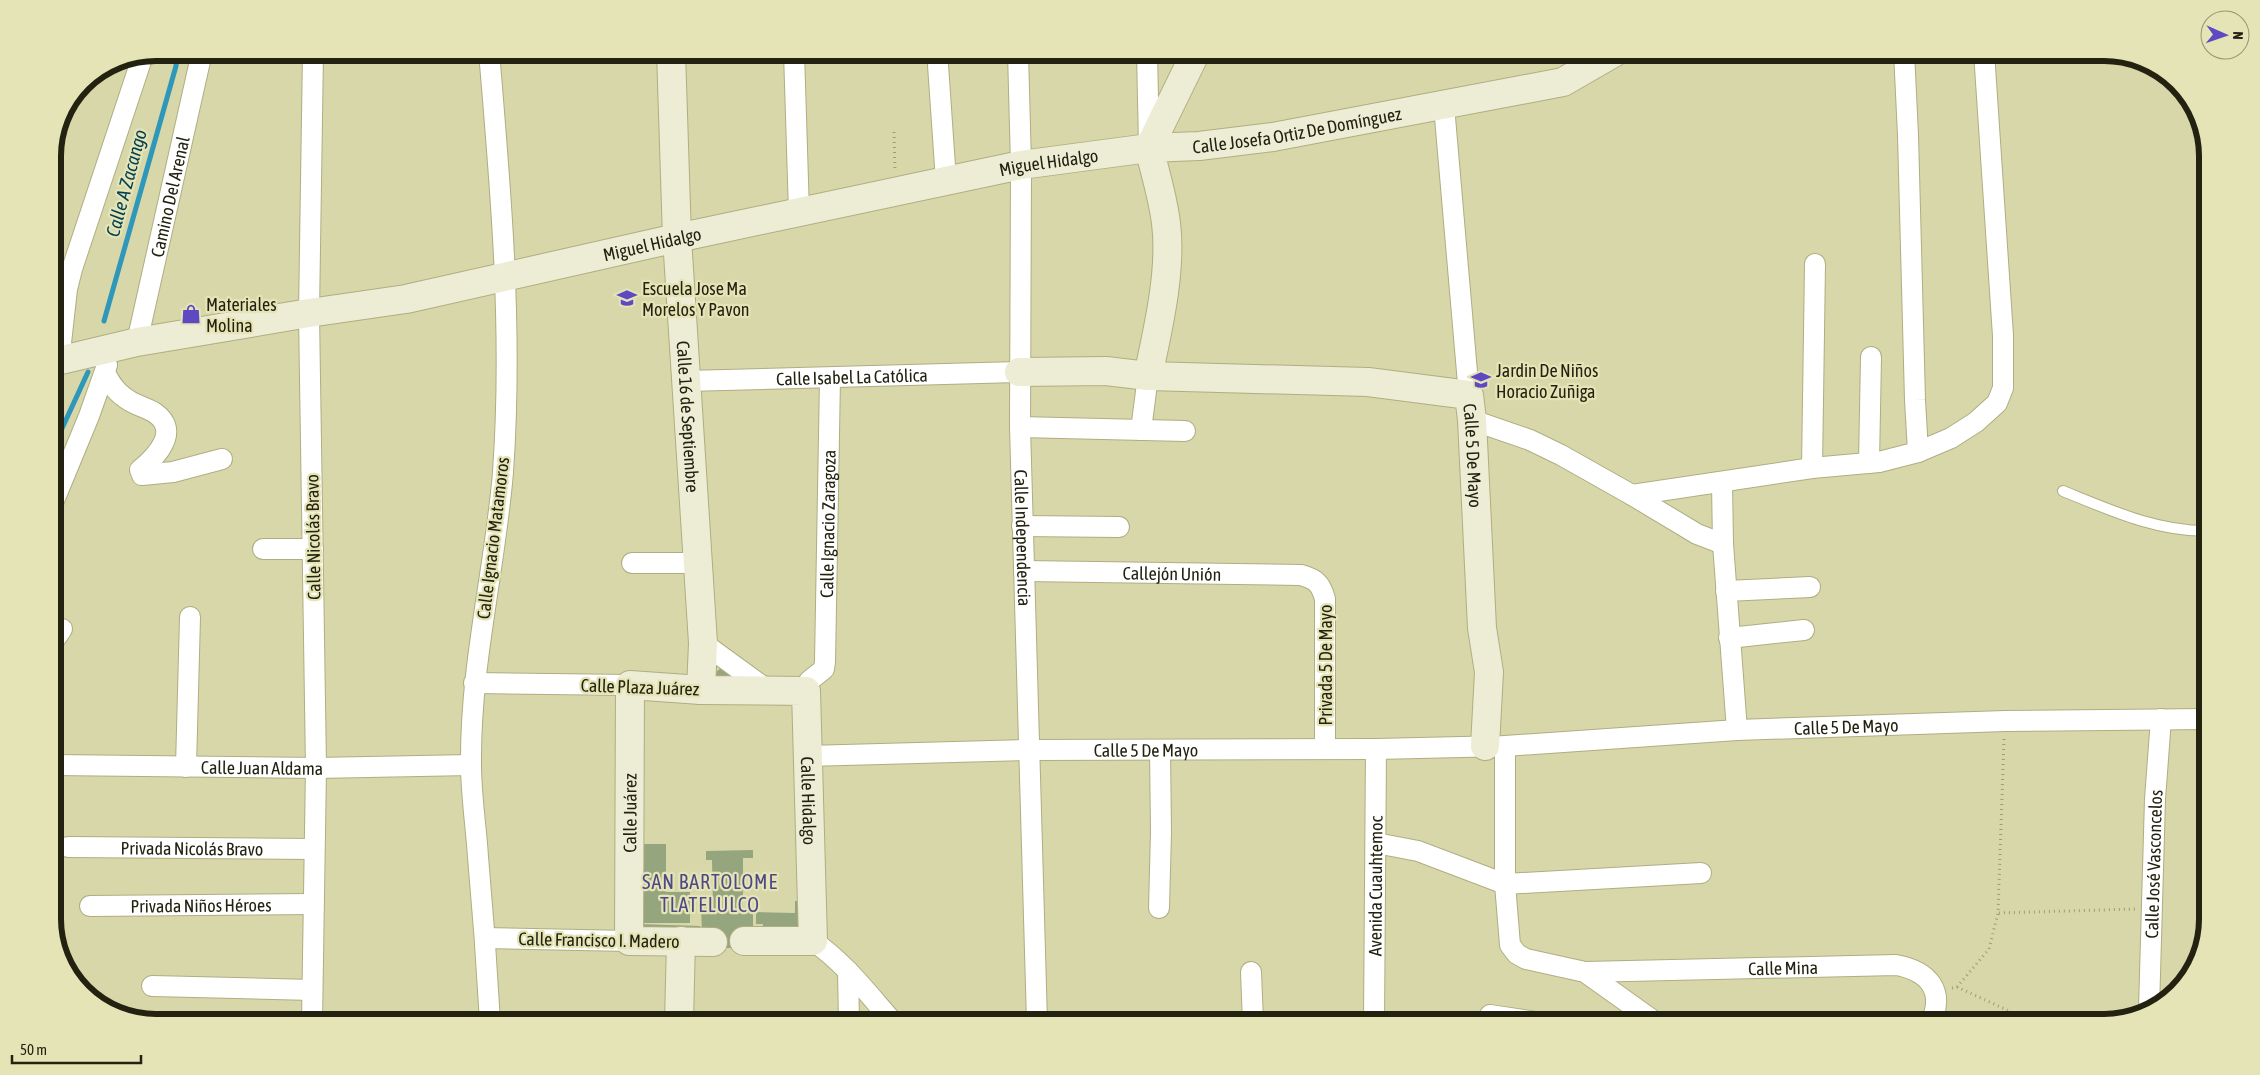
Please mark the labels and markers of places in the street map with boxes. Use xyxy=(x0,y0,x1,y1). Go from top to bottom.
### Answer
place label: Escuela Jose Ma Morelos Y Pavon xyxy=(642,278,750,320)
school or university icon: Escuela Jose Ma Morelos Y Pavon xyxy=(616,287,638,309)
place label: Materiales Molina xyxy=(206,294,277,336)
shop icon: Materiales Molina xyxy=(180,303,202,325)
place label: Jardin De Niños Horacio Zuñiga xyxy=(1496,360,1598,402)
school or university icon: Jardin De Niños Horacio Zuñiga xyxy=(1470,369,1492,391)

